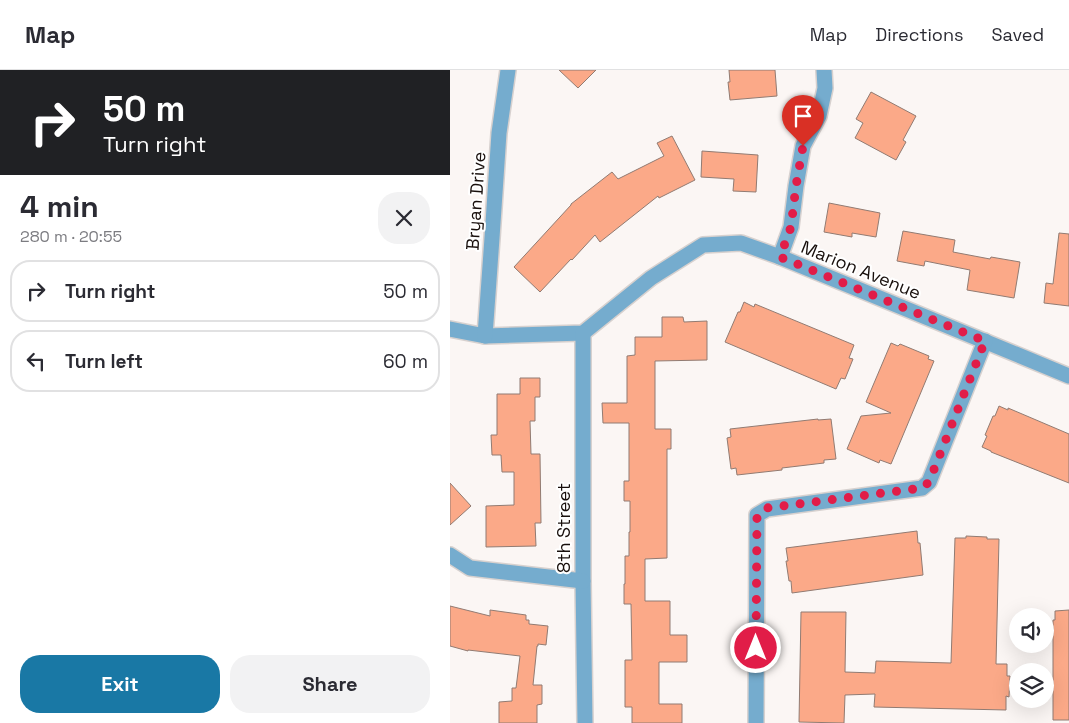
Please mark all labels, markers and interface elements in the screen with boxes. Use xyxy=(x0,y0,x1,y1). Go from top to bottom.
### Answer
text: Map xyxy=(25,19,75,50)
text: Map xyxy=(810,23,847,46)
text: Directions xyxy=(875,23,964,46)
text: Saved xyxy=(992,23,1044,46)
text: 50 m xyxy=(103,87,185,131)
icon: right xyxy=(20,90,85,155)
pin xyxy=(782,95,824,146)
icon: arrive xyxy=(789,102,817,130)
text: Turn right xyxy=(103,130,206,158)
street label: Bryan Drive xyxy=(461,151,490,251)
text: 4 min xyxy=(20,187,99,226)
button: close xyxy=(378,192,430,244)
text: 280 m · 20:55 xyxy=(20,226,122,247)
street label: Marion Avenue xyxy=(798,235,924,304)
icon: right xyxy=(22,277,50,305)
text: Turn right xyxy=(65,279,155,304)
text: 50 m xyxy=(383,279,428,304)
icon: left xyxy=(22,347,50,375)
text: Turn left xyxy=(65,349,143,374)
text: 60 m xyxy=(383,349,428,374)
street label: 8th Street xyxy=(552,483,575,573)
map controls xyxy=(1009,608,1054,708)
button: sound xyxy=(1009,608,1054,653)
position arrow xyxy=(729,621,781,673)
button: Exit xyxy=(20,655,220,713)
button: Share xyxy=(230,655,430,713)
button: layers xyxy=(1009,663,1054,708)

